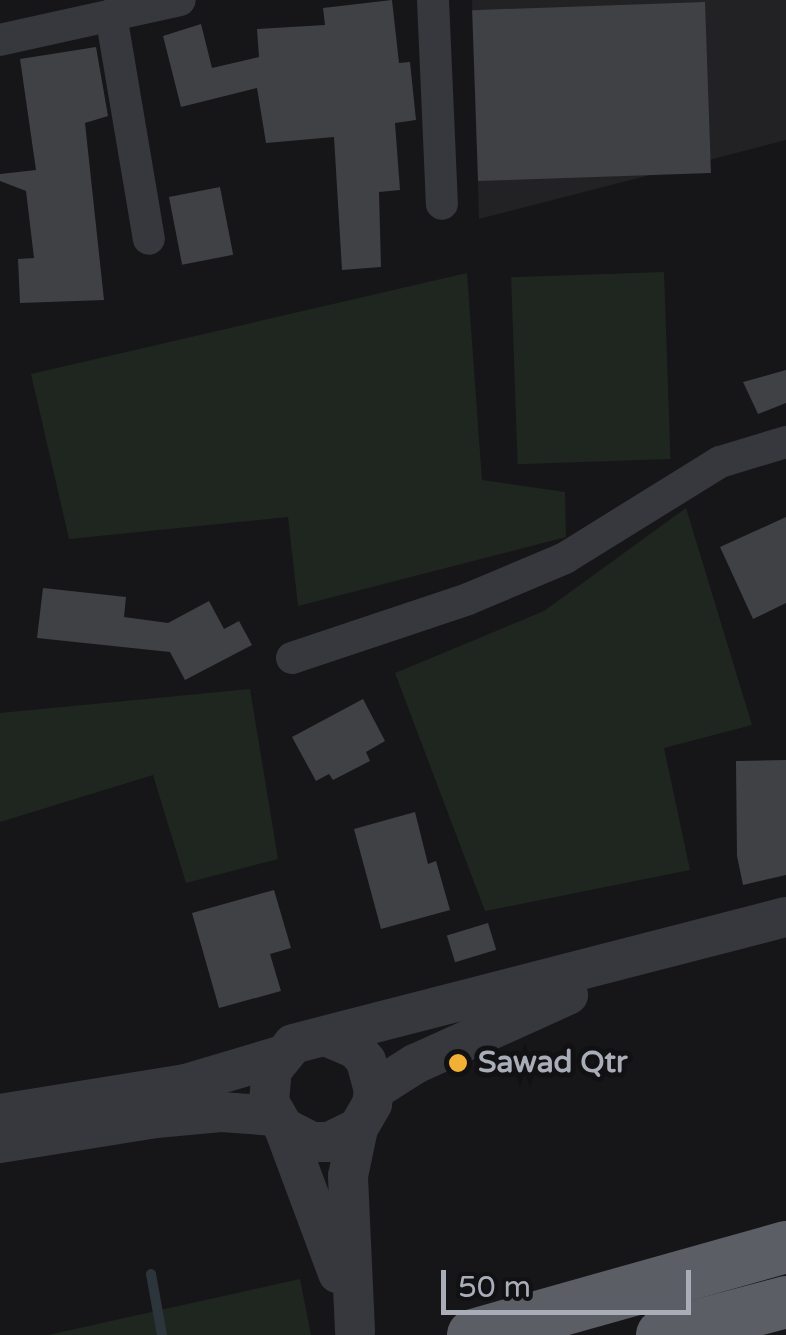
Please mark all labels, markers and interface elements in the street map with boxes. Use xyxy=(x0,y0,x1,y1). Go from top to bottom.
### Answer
place label: Sawad Qtr xyxy=(478,1045,628,1081)
marker: Sawad Qtr xyxy=(447,1052,469,1074)
scale bar xyxy=(446,1250,696,1312)
text: 50 m xyxy=(458,1269,531,1306)

